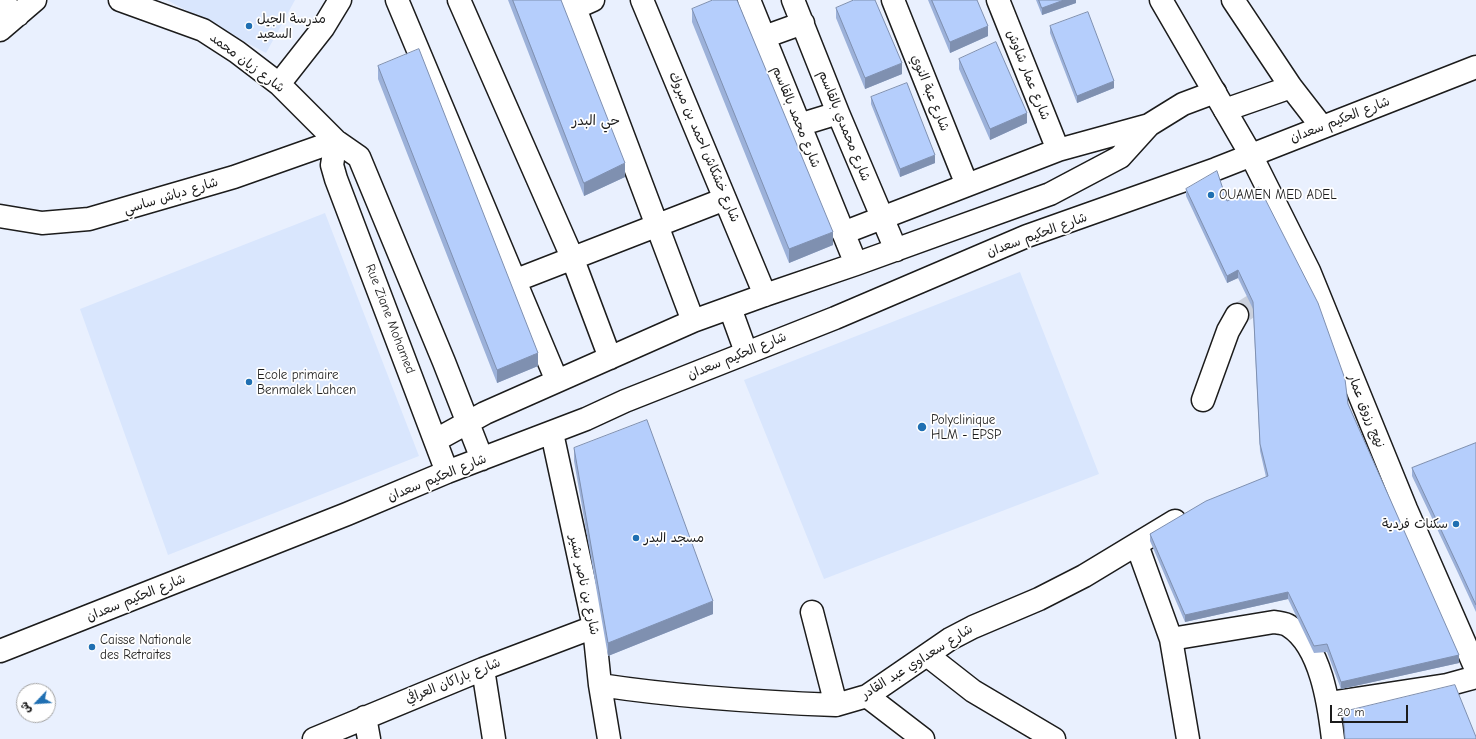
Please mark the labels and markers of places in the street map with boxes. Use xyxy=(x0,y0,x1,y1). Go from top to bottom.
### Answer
place label: مدرسة الجيل السعيد xyxy=(257,11,326,42)
marker: مدرسة الجيل السعيد xyxy=(244,21,254,31)
place label: OUAMEN MED ADEL xyxy=(1219,187,1337,203)
marker: OUAMEN MED ADEL xyxy=(1206,190,1216,200)
place label: Ecole primaire Benmalek Lahcen xyxy=(257,367,356,398)
marker: Ecole primaire Benmalek Lahcen xyxy=(244,377,254,387)
place label: Polyclinique HLM - EPSP xyxy=(931,412,1001,443)
marker: Polyclinique HLM - EPSP xyxy=(916,421,928,433)
place label: سكنات فردية xyxy=(1382,516,1448,532)
marker: سكنات فردية xyxy=(1451,519,1461,529)
place label: مسجد البدر xyxy=(644,530,704,546)
marker: مسجد البدر xyxy=(631,533,641,543)
place label: Caisse Nationale des Retraites xyxy=(100,632,191,663)
marker: Caisse Nationale des Retraites xyxy=(87,642,97,652)

